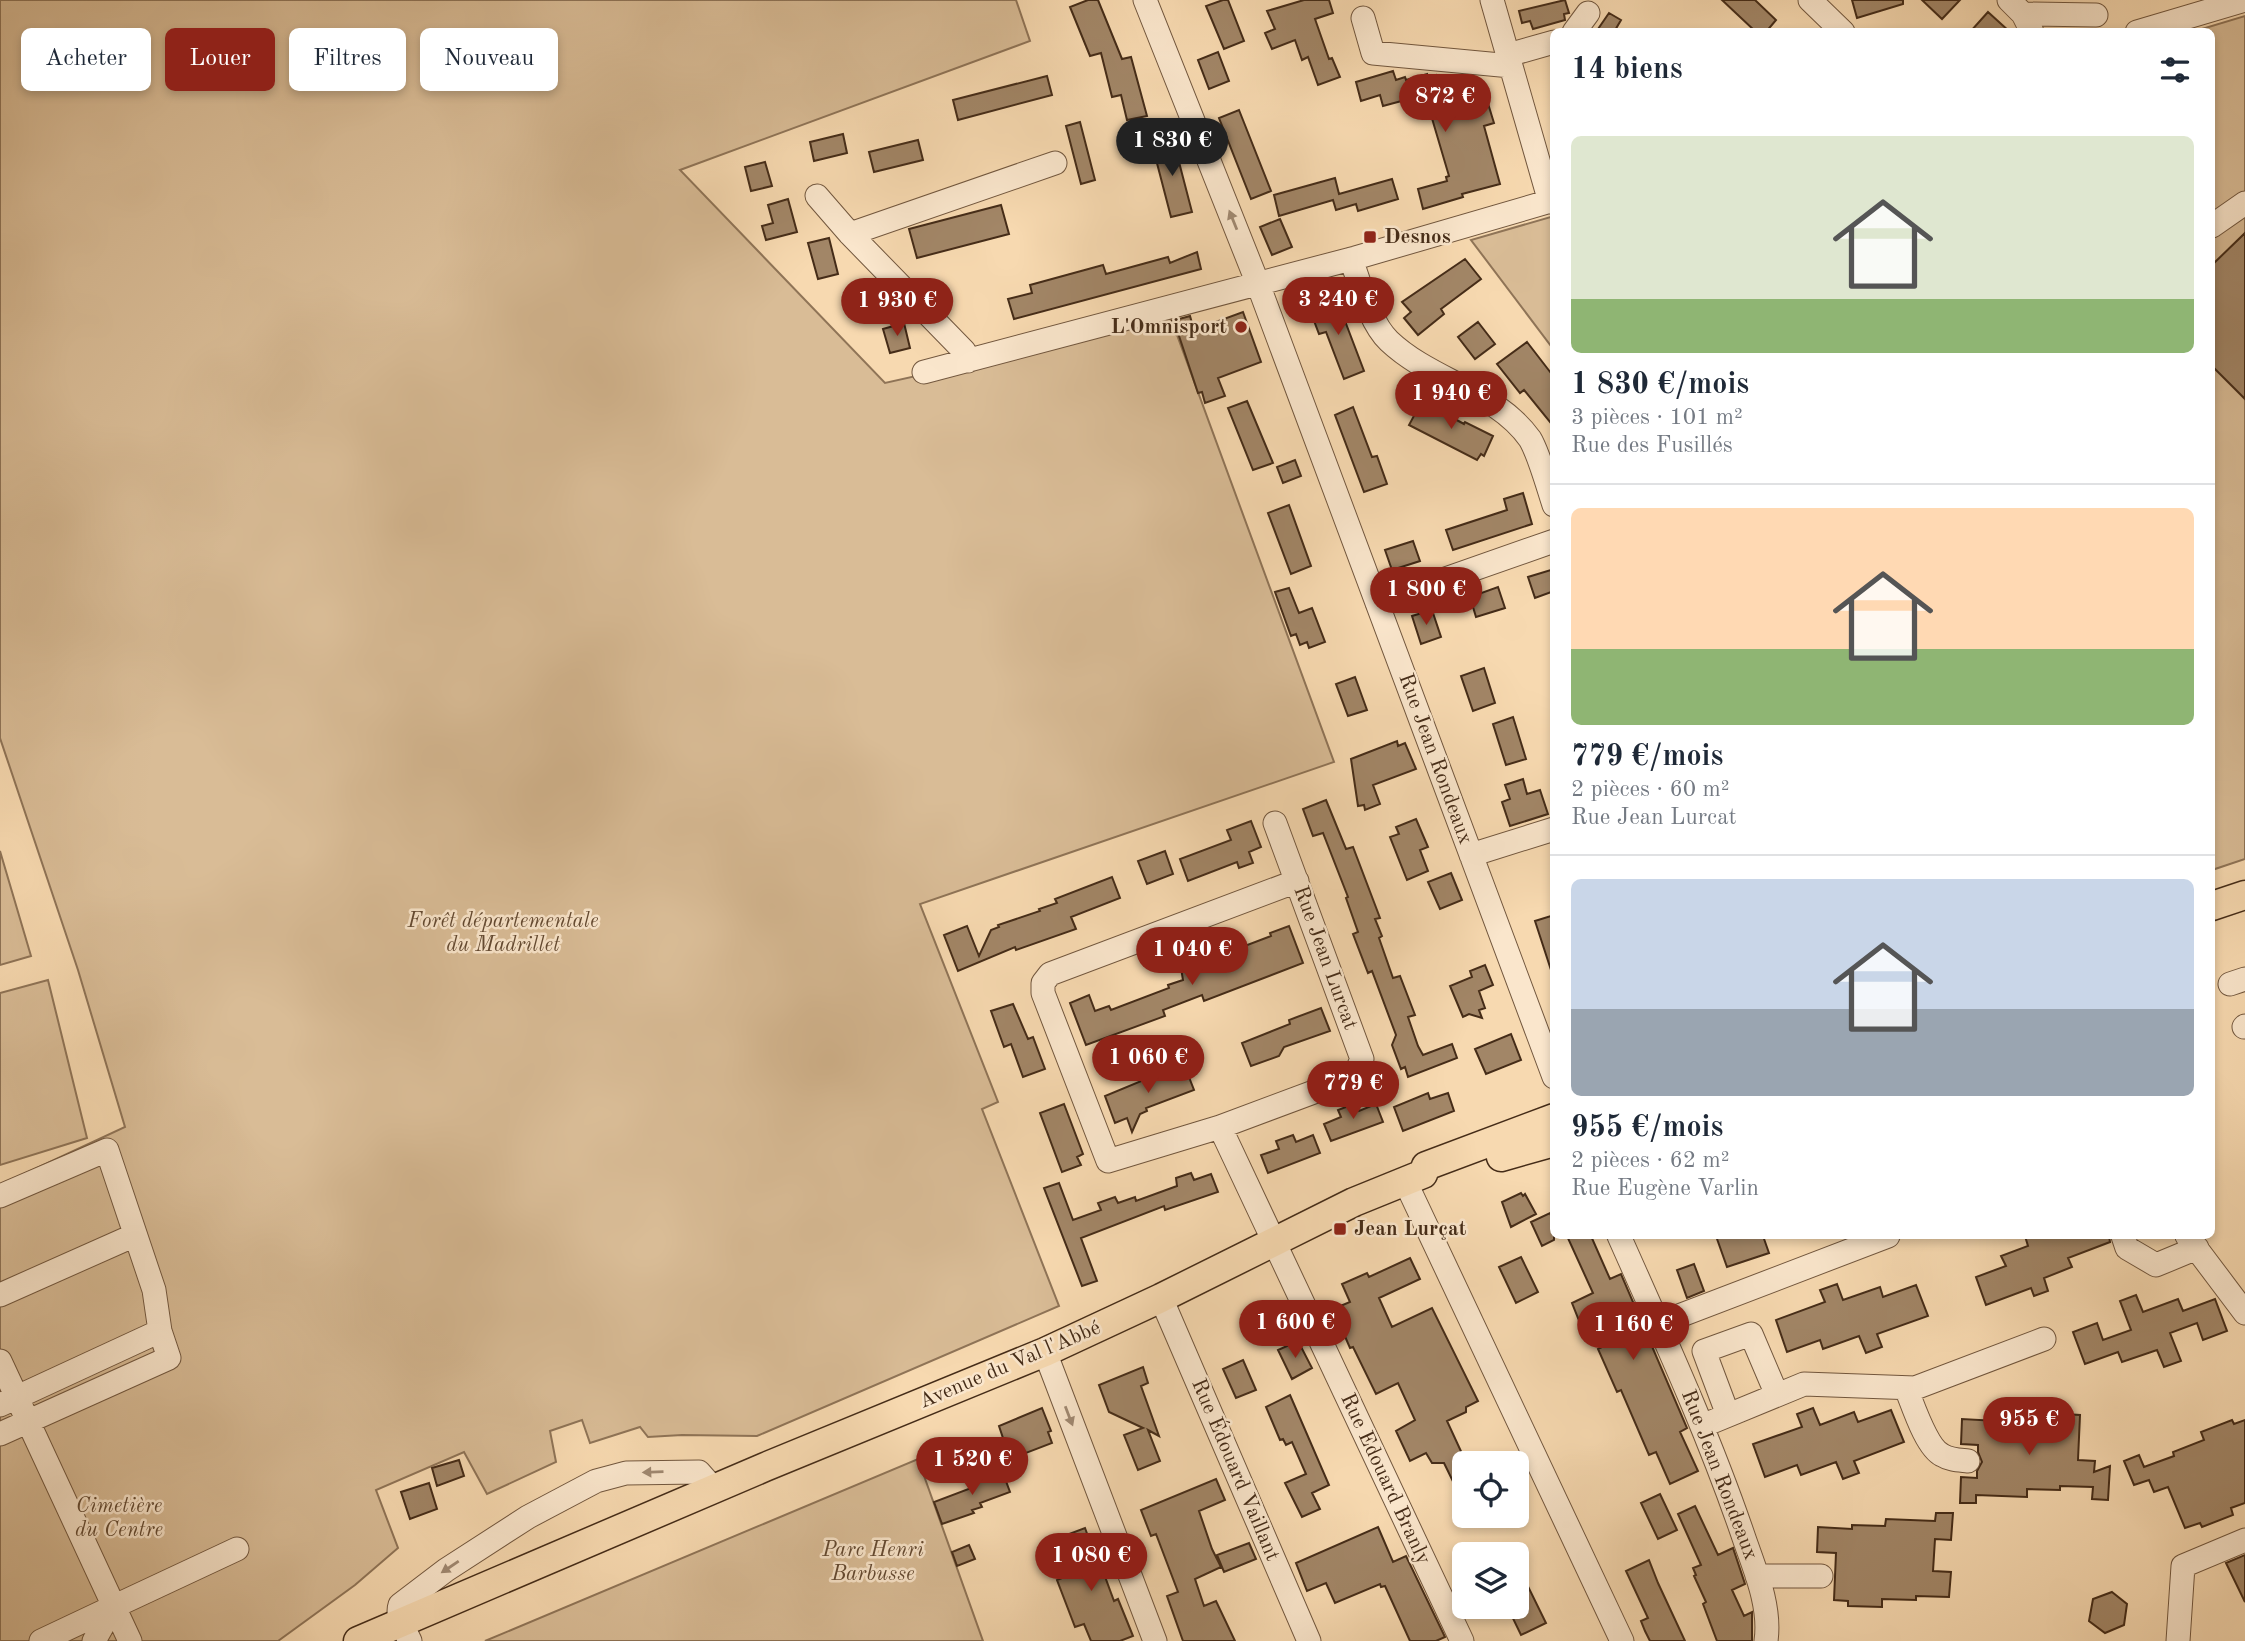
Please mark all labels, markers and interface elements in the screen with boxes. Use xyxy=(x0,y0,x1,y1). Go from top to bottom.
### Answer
chip: Acheter xyxy=(21,28,151,91)
chip: Louer xyxy=(165,28,275,91)
chip: Filtres xyxy=(289,28,406,91)
chip: Nouveau xyxy=(420,28,558,91)
icon: filters xyxy=(2156,51,2194,89)
text: 14 biens xyxy=(1571,55,1683,85)
pin: 872 € xyxy=(1396,74,1494,134)
text: 872 € xyxy=(1415,85,1475,108)
pin: 1 830 € xyxy=(1107,118,1237,178)
text: 1 830 € xyxy=(1132,129,1212,152)
icon: home xyxy=(1820,181,1946,307)
one-way arrow xyxy=(1227,210,1238,231)
place label: Desnos xyxy=(1384,227,1451,248)
marker: Desnos xyxy=(1362,229,1378,245)
pin: 1 930 € xyxy=(832,278,962,338)
pin: 3 240 € xyxy=(1273,278,1403,337)
text: 3 240 € xyxy=(1298,288,1378,311)
text: 1 930 € xyxy=(857,289,937,312)
place label: L'Omnisport xyxy=(1110,317,1227,338)
marker: L'Omnisport xyxy=(1233,319,1249,335)
text: 1 830 €/mois xyxy=(1571,370,1749,400)
pin: 1 940 € xyxy=(1386,372,1516,431)
text: 1 940 € xyxy=(1411,382,1491,405)
text: 3 pièces · 101 m² xyxy=(1571,406,1743,429)
text: Rue des Fusillés xyxy=(1571,434,1733,457)
icon: home xyxy=(1820,553,1946,679)
pin: 1 800 € xyxy=(1361,568,1491,627)
text: 1 800 € xyxy=(1386,578,1466,601)
street label: Rue Jean Rondeaux xyxy=(1394,671,1476,847)
text: 779 €/mois xyxy=(1571,742,1723,772)
text: 2 pièces · 60 m² xyxy=(1571,778,1730,801)
text: Rue Jean Lurcat xyxy=(1571,806,1737,829)
street label: Rue Jean Lurcat xyxy=(1289,883,1361,1033)
park label: Forêt départementale du Madrillet xyxy=(406,911,599,956)
icon: home xyxy=(1820,924,1946,1050)
pin: 1 040 € xyxy=(1127,928,1257,987)
text: 1 040 € xyxy=(1152,938,1232,961)
pin: 1 060 € xyxy=(1083,1036,1213,1095)
text: 1 060 € xyxy=(1108,1046,1188,1069)
pin: 779 € xyxy=(1304,1062,1402,1121)
text: 779 € xyxy=(1323,1072,1383,1095)
text: 955 €/mois xyxy=(1571,1113,1723,1143)
text: 2 pièces · 62 m² xyxy=(1571,1149,1730,1172)
text: Rue Eugène Varlin xyxy=(1571,1177,1759,1200)
place label: Jean Lurçat xyxy=(1354,1219,1467,1240)
marker: Jean Lurçat xyxy=(1332,1221,1348,1237)
pin: 1 600 € xyxy=(1230,1300,1360,1360)
pin: 1 160 € xyxy=(1568,1302,1698,1362)
text: 1 600 € xyxy=(1255,1311,1335,1334)
text: 1 160 € xyxy=(1593,1313,1673,1336)
street label: Avenue du Val l'Abbé xyxy=(916,1317,1104,1413)
street label: Rue Édouard Vaillant xyxy=(1187,1374,1287,1564)
street label: Rue Jean Rondeaux xyxy=(1677,1387,1761,1563)
street label: Rue Edouard Branly xyxy=(1336,1390,1434,1568)
pin: 955 € xyxy=(1980,1398,2078,1457)
one-way arrow xyxy=(1063,1405,1074,1426)
text: 955 € xyxy=(1999,1408,2059,1431)
pin: 1 520 € xyxy=(907,1438,1037,1497)
text: 1 520 € xyxy=(932,1448,1012,1471)
map controls xyxy=(1452,1451,1529,1619)
button: locate xyxy=(1452,1451,1529,1528)
one-way arrow xyxy=(642,1466,664,1477)
park label: Cimetière du Centre xyxy=(75,1496,163,1541)
pin: 1 080 € xyxy=(1026,1534,1156,1593)
park label: Parc Henri Barbusse xyxy=(821,1540,924,1585)
button: layers xyxy=(1452,1542,1529,1619)
text: 1 080 € xyxy=(1051,1544,1131,1567)
one-way arrow xyxy=(441,1560,460,1573)

